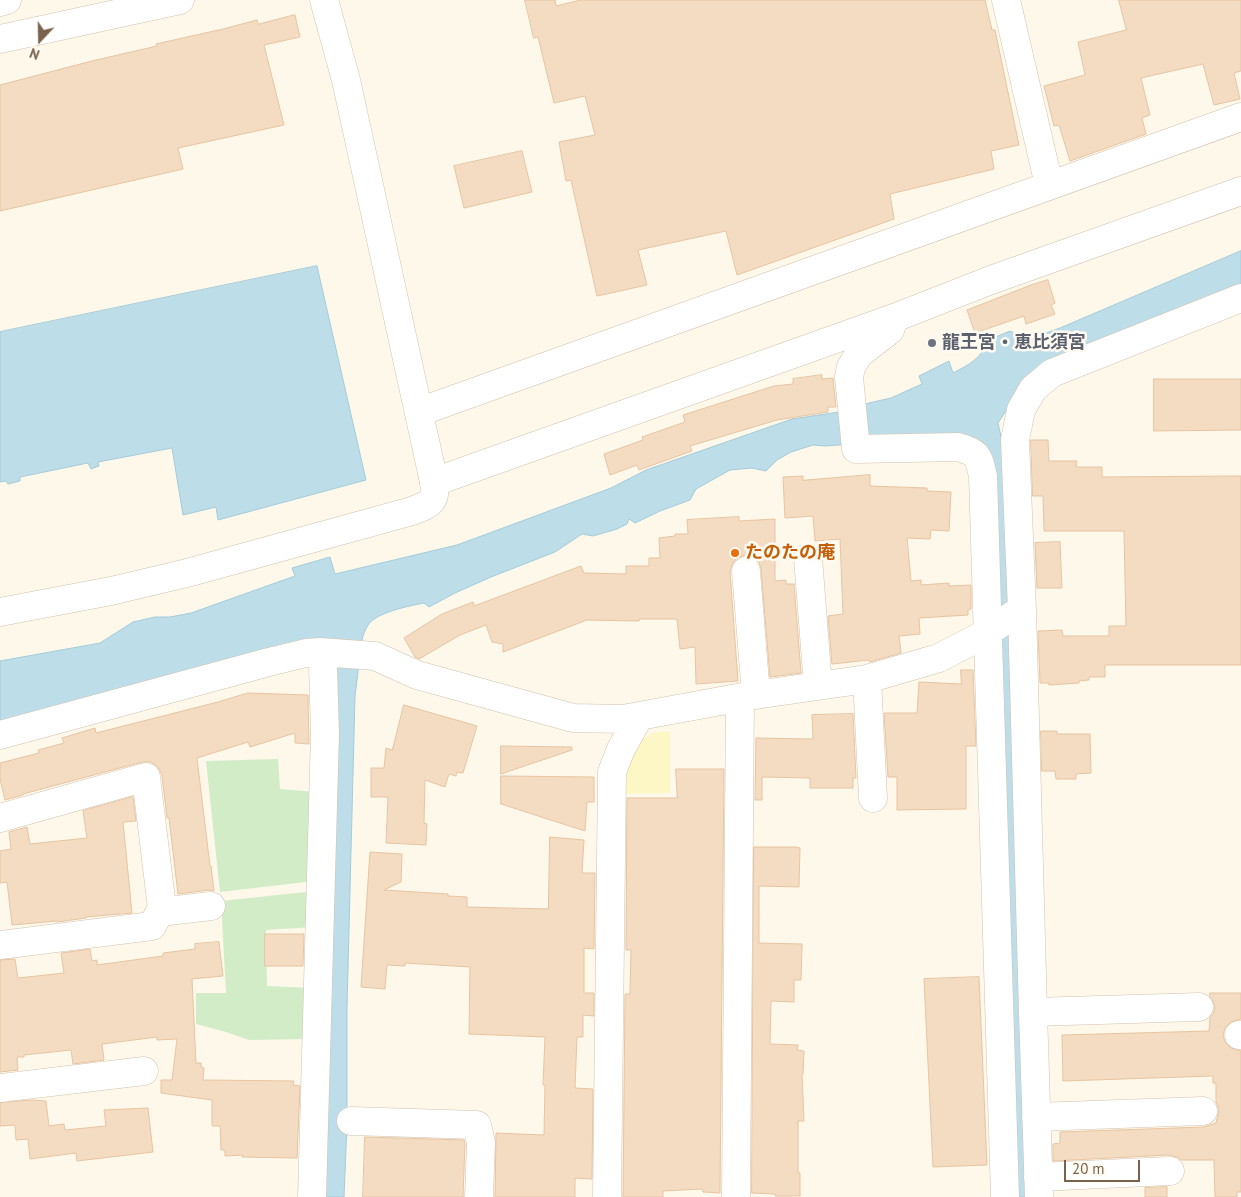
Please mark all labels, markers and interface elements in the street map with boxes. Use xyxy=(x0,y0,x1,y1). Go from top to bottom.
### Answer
north arrow xyxy=(15,15,65,65)
text: N xyxy=(27,44,42,64)
place label: 龍王宮・恵比須宮 xyxy=(942,332,1086,354)
marker: 龍王宮・恵比須宮 xyxy=(926,337,938,349)
place label: たのたの庵 xyxy=(745,542,835,564)
marker: たのたの庵 xyxy=(729,547,741,559)
scale bar xyxy=(1066,1150,1142,1182)
text: 20 m xyxy=(1072,1159,1105,1178)

